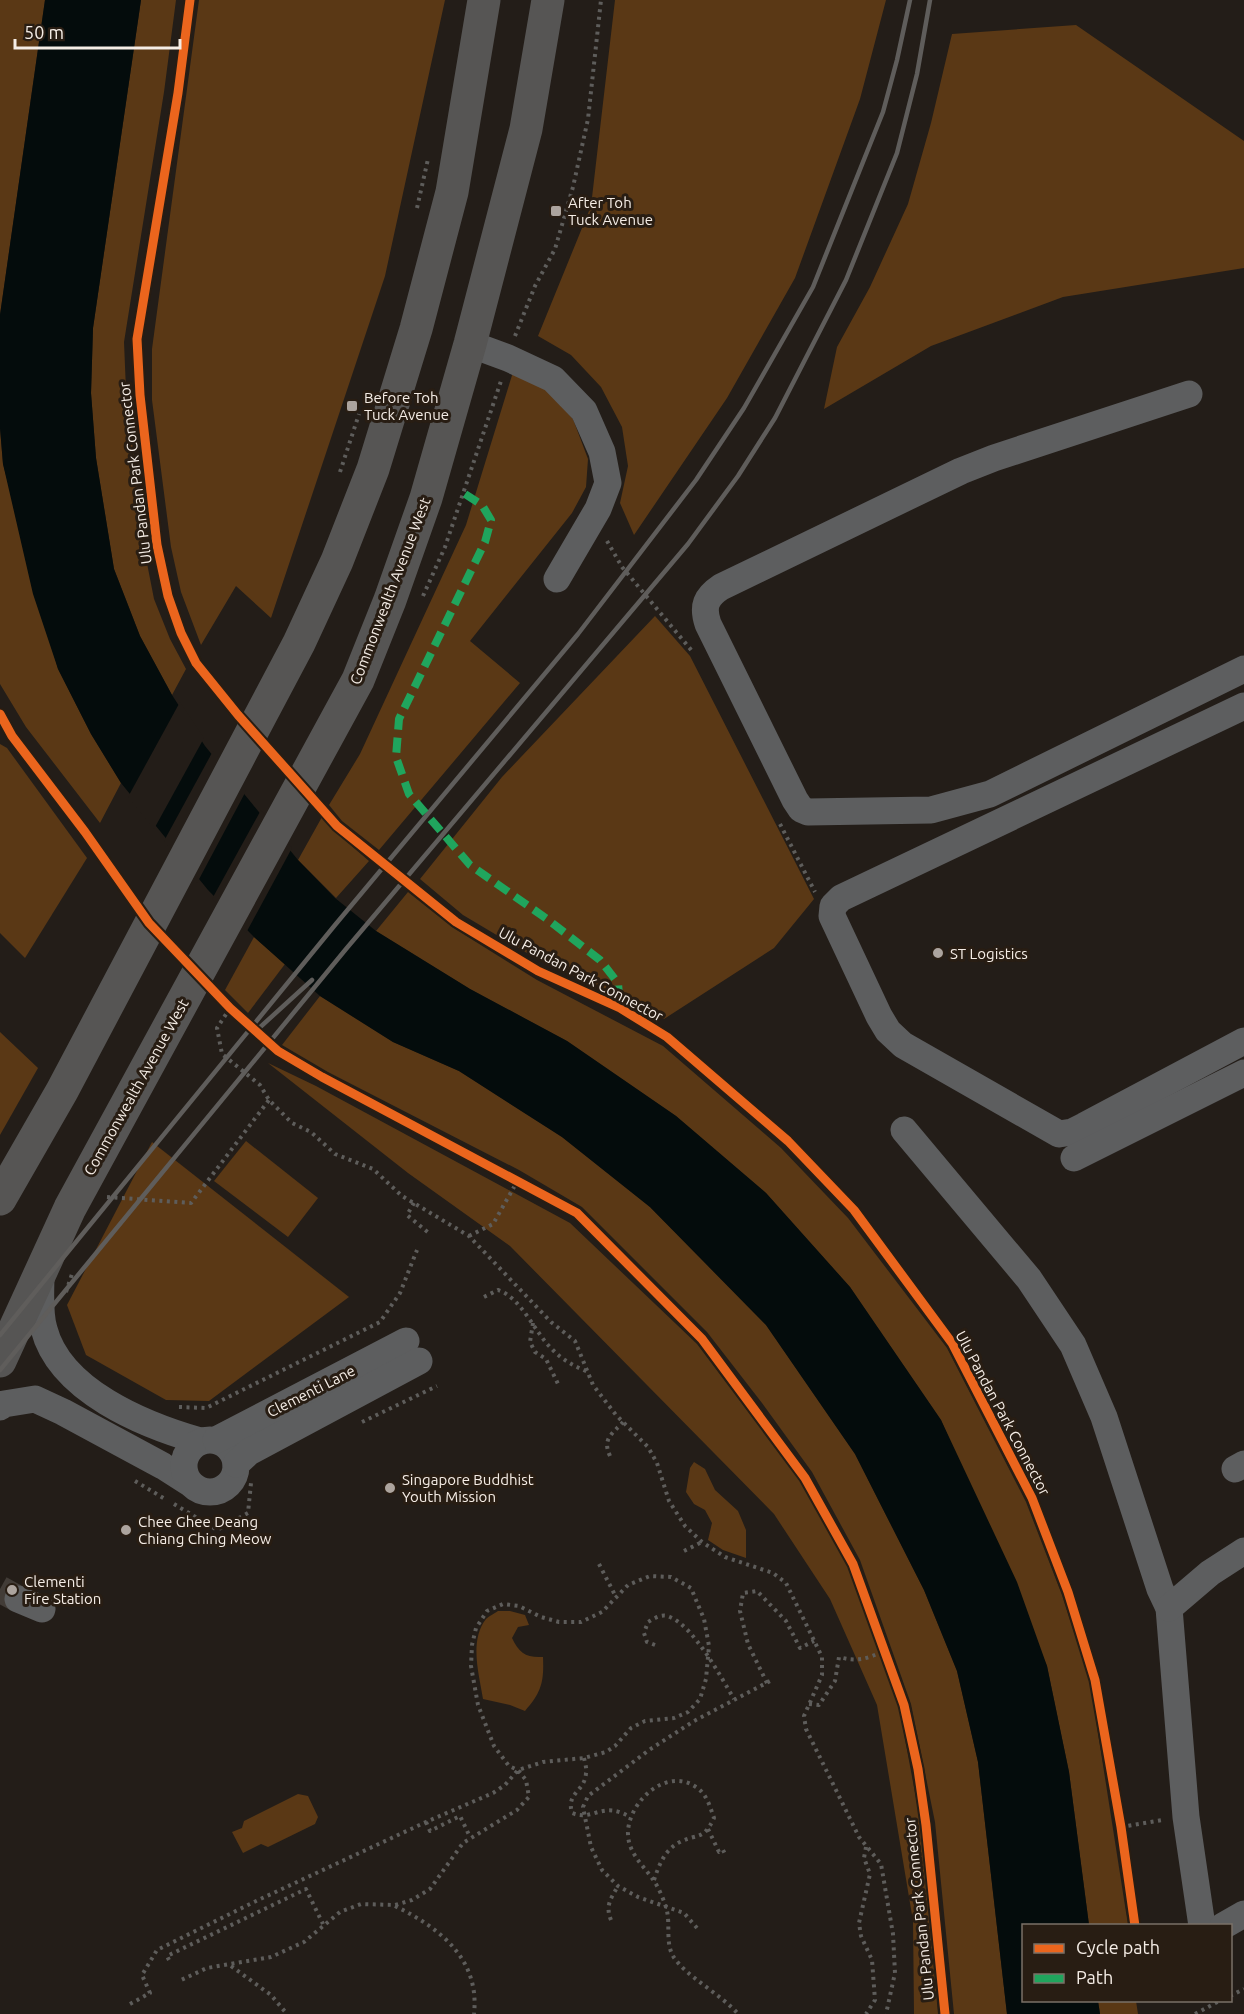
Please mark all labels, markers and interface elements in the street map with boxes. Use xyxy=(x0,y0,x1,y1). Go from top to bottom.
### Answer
scale bar xyxy=(15,12,180,50)
text: 50 m xyxy=(24,22,64,42)
place label: After Toh Tuck Avenue xyxy=(568,194,653,228)
marker: After Toh Tuck Avenue xyxy=(549,204,563,218)
street label: Ulu Pandan Park Connector xyxy=(115,381,155,565)
place label: Before Toh Tuck Avenue xyxy=(364,389,449,423)
marker: Before Toh Tuck Avenue xyxy=(345,399,359,413)
street label: Commonwealth Avenue West xyxy=(346,495,434,687)
street label: Ulu Pandan Park Connector xyxy=(496,923,666,1025)
place label: ST Logistics xyxy=(950,945,1028,962)
marker: ST Logistics xyxy=(931,946,945,960)
street label: Commonwealth Avenue West xyxy=(80,996,192,1178)
street label: Ulu Pandan Park Connector xyxy=(952,1328,1054,1498)
street label: Clementi Lane xyxy=(264,1362,358,1420)
place label: Singapore Buddhist Youth Mission xyxy=(402,1471,534,1505)
marker: Singapore Buddhist Youth Mission xyxy=(383,1481,397,1495)
place label: Chee Ghee Deang Chiang Ching Meow xyxy=(138,1513,272,1547)
marker: Chee Ghee Deang Chiang Ching Meow xyxy=(119,1523,133,1537)
place label: Clementi Fire Station xyxy=(24,1573,101,1607)
marker: Clementi Fire Station xyxy=(5,1583,19,1597)
street label: Ulu Pandan Park Connector xyxy=(901,1816,937,2001)
legend xyxy=(1022,1924,1232,2002)
text: Cycle path xyxy=(1076,1937,1160,1957)
text: Path xyxy=(1076,1967,1113,1987)

